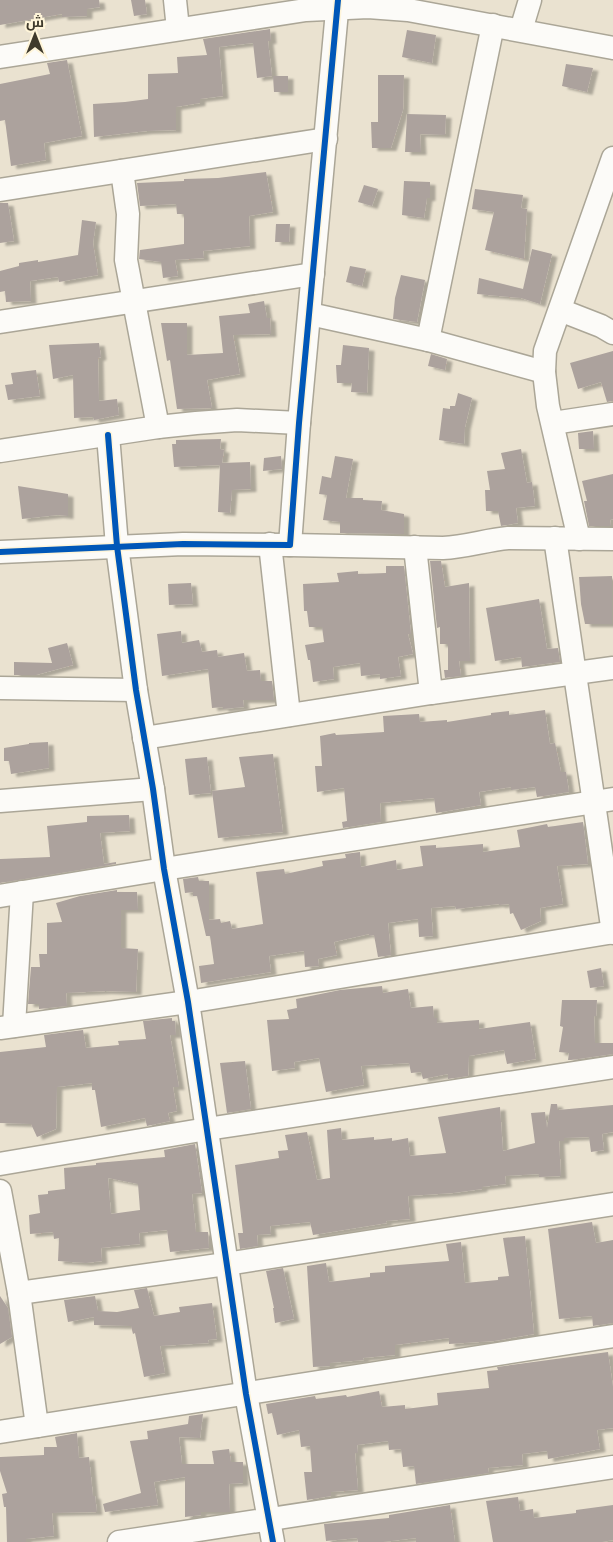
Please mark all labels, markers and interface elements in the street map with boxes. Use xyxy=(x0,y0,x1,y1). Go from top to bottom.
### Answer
north arrow xyxy=(10,10,60,60)
text: ش xyxy=(26,13,44,33)

